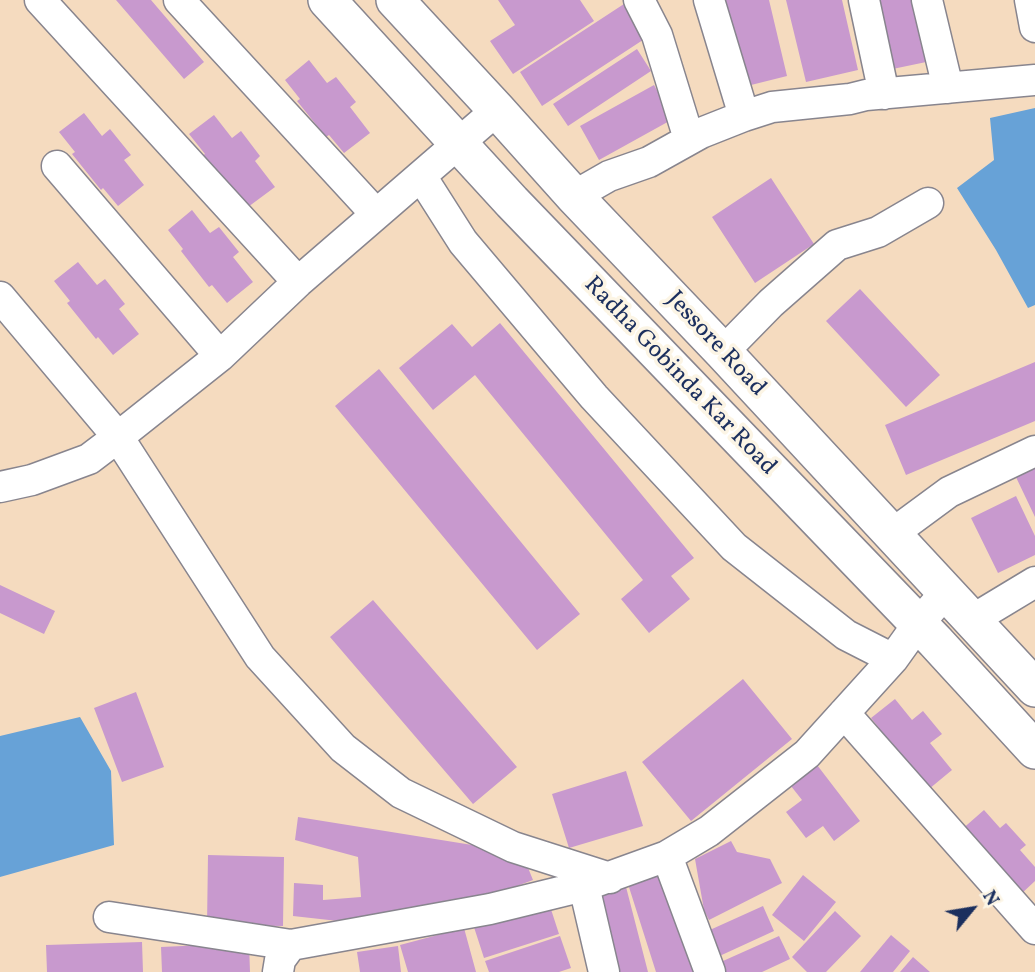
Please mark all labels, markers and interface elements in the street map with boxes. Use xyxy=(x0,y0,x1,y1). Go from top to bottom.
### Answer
street label: Radha Gobinda Kar Road xyxy=(577,272,781,482)
street label: Jessore Road xyxy=(659,287,771,403)
north arrow xyxy=(937,874,1007,944)
text: N xyxy=(975,886,1005,911)

